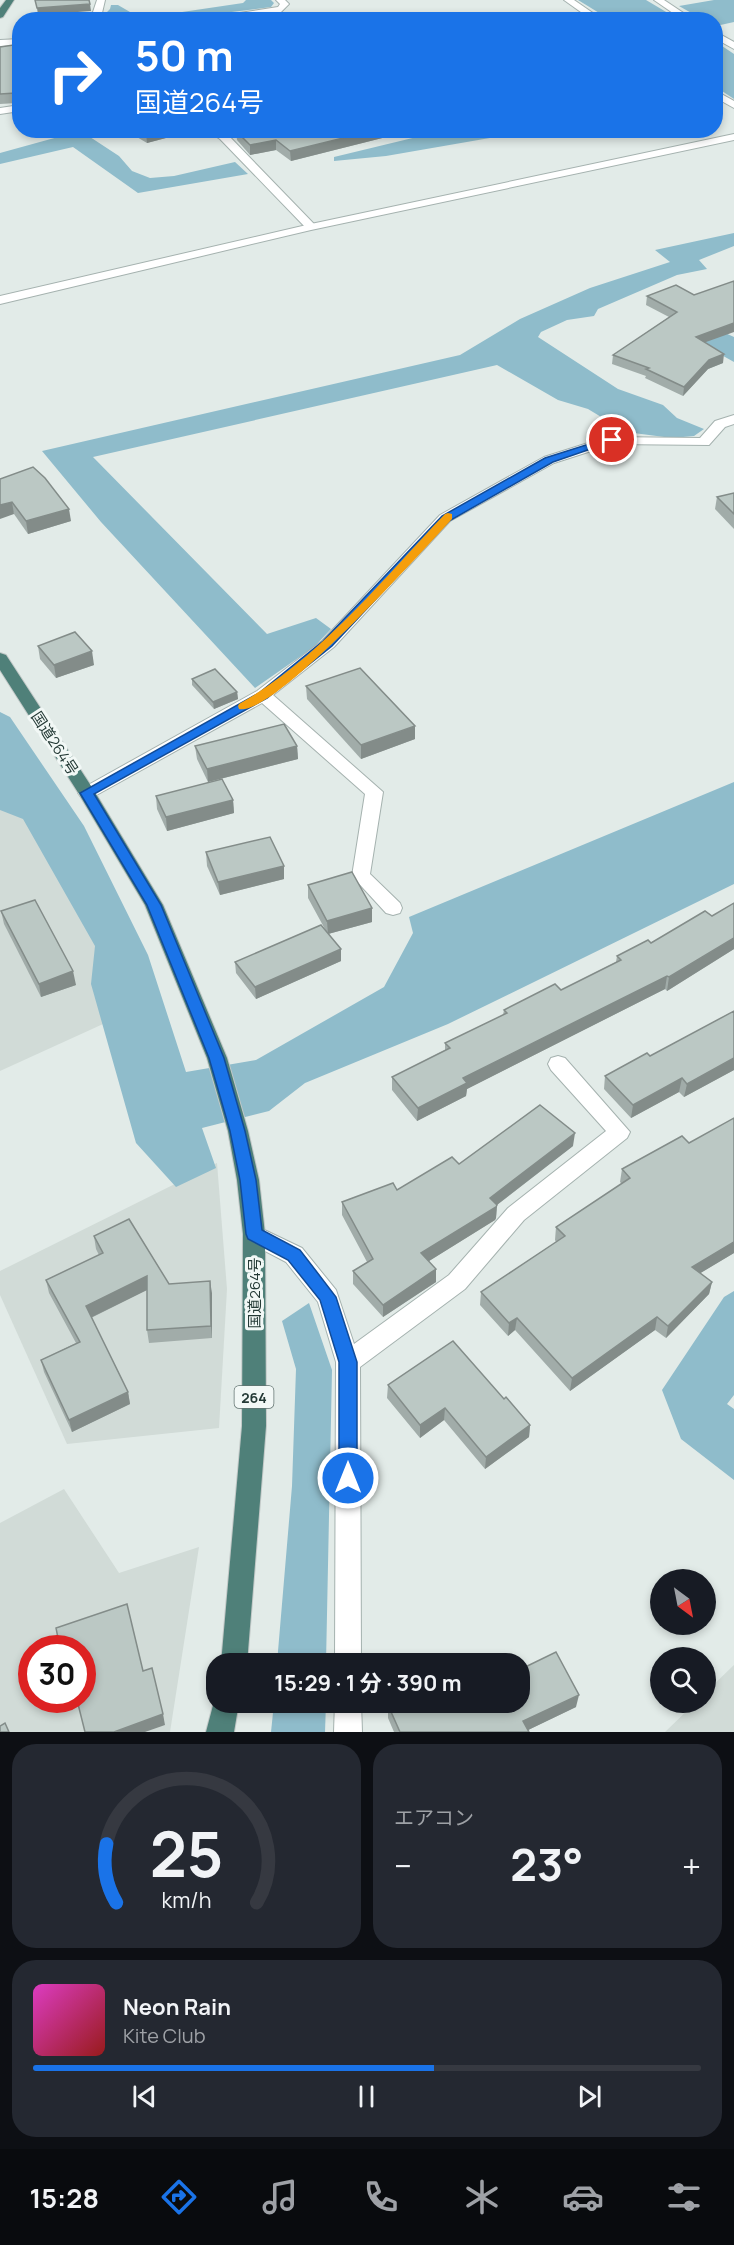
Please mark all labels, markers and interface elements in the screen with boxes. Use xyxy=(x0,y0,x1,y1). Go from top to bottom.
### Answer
text: 50 m xyxy=(135,26,233,84)
icon: right xyxy=(36,36,114,114)
text: 国道264号 xyxy=(135,83,264,120)
pin xyxy=(586,414,637,465)
icon: arrive xyxy=(595,423,628,456)
street label: 国道264号 xyxy=(27,707,83,779)
street label: 国道264号 xyxy=(244,1257,265,1329)
road number: 264 xyxy=(234,1386,274,1408)
position arrow xyxy=(316,1446,380,1510)
north arrow xyxy=(650,1569,716,1635)
map controls xyxy=(650,1569,716,1713)
speed limit sign: 30 xyxy=(18,1635,96,1713)
button: search xyxy=(650,1647,716,1713)
text: 15:29 · 1 分 · 390 m xyxy=(274,1668,462,1698)
text: エアコン xyxy=(394,1804,474,1831)
text: 25 xyxy=(150,1810,223,1896)
text: 23° xyxy=(510,1833,584,1895)
text: − xyxy=(394,1843,412,1888)
text: + xyxy=(682,1843,701,1888)
text: km/h xyxy=(162,1885,211,1914)
text: Neon Rain xyxy=(123,1992,231,2022)
text: Kite Club xyxy=(123,2022,206,2049)
icon: previous xyxy=(128,2080,161,2113)
icon: pause xyxy=(350,2080,383,2113)
icon: next xyxy=(573,2080,606,2113)
icon: directions xyxy=(158,2176,200,2218)
icon: music xyxy=(259,2176,301,2218)
icon: phone xyxy=(360,2176,402,2218)
icon: climate xyxy=(461,2176,503,2218)
icon: car xyxy=(562,2176,604,2218)
icon: filters xyxy=(663,2176,705,2218)
text: 15:28 xyxy=(29,2179,99,2216)

